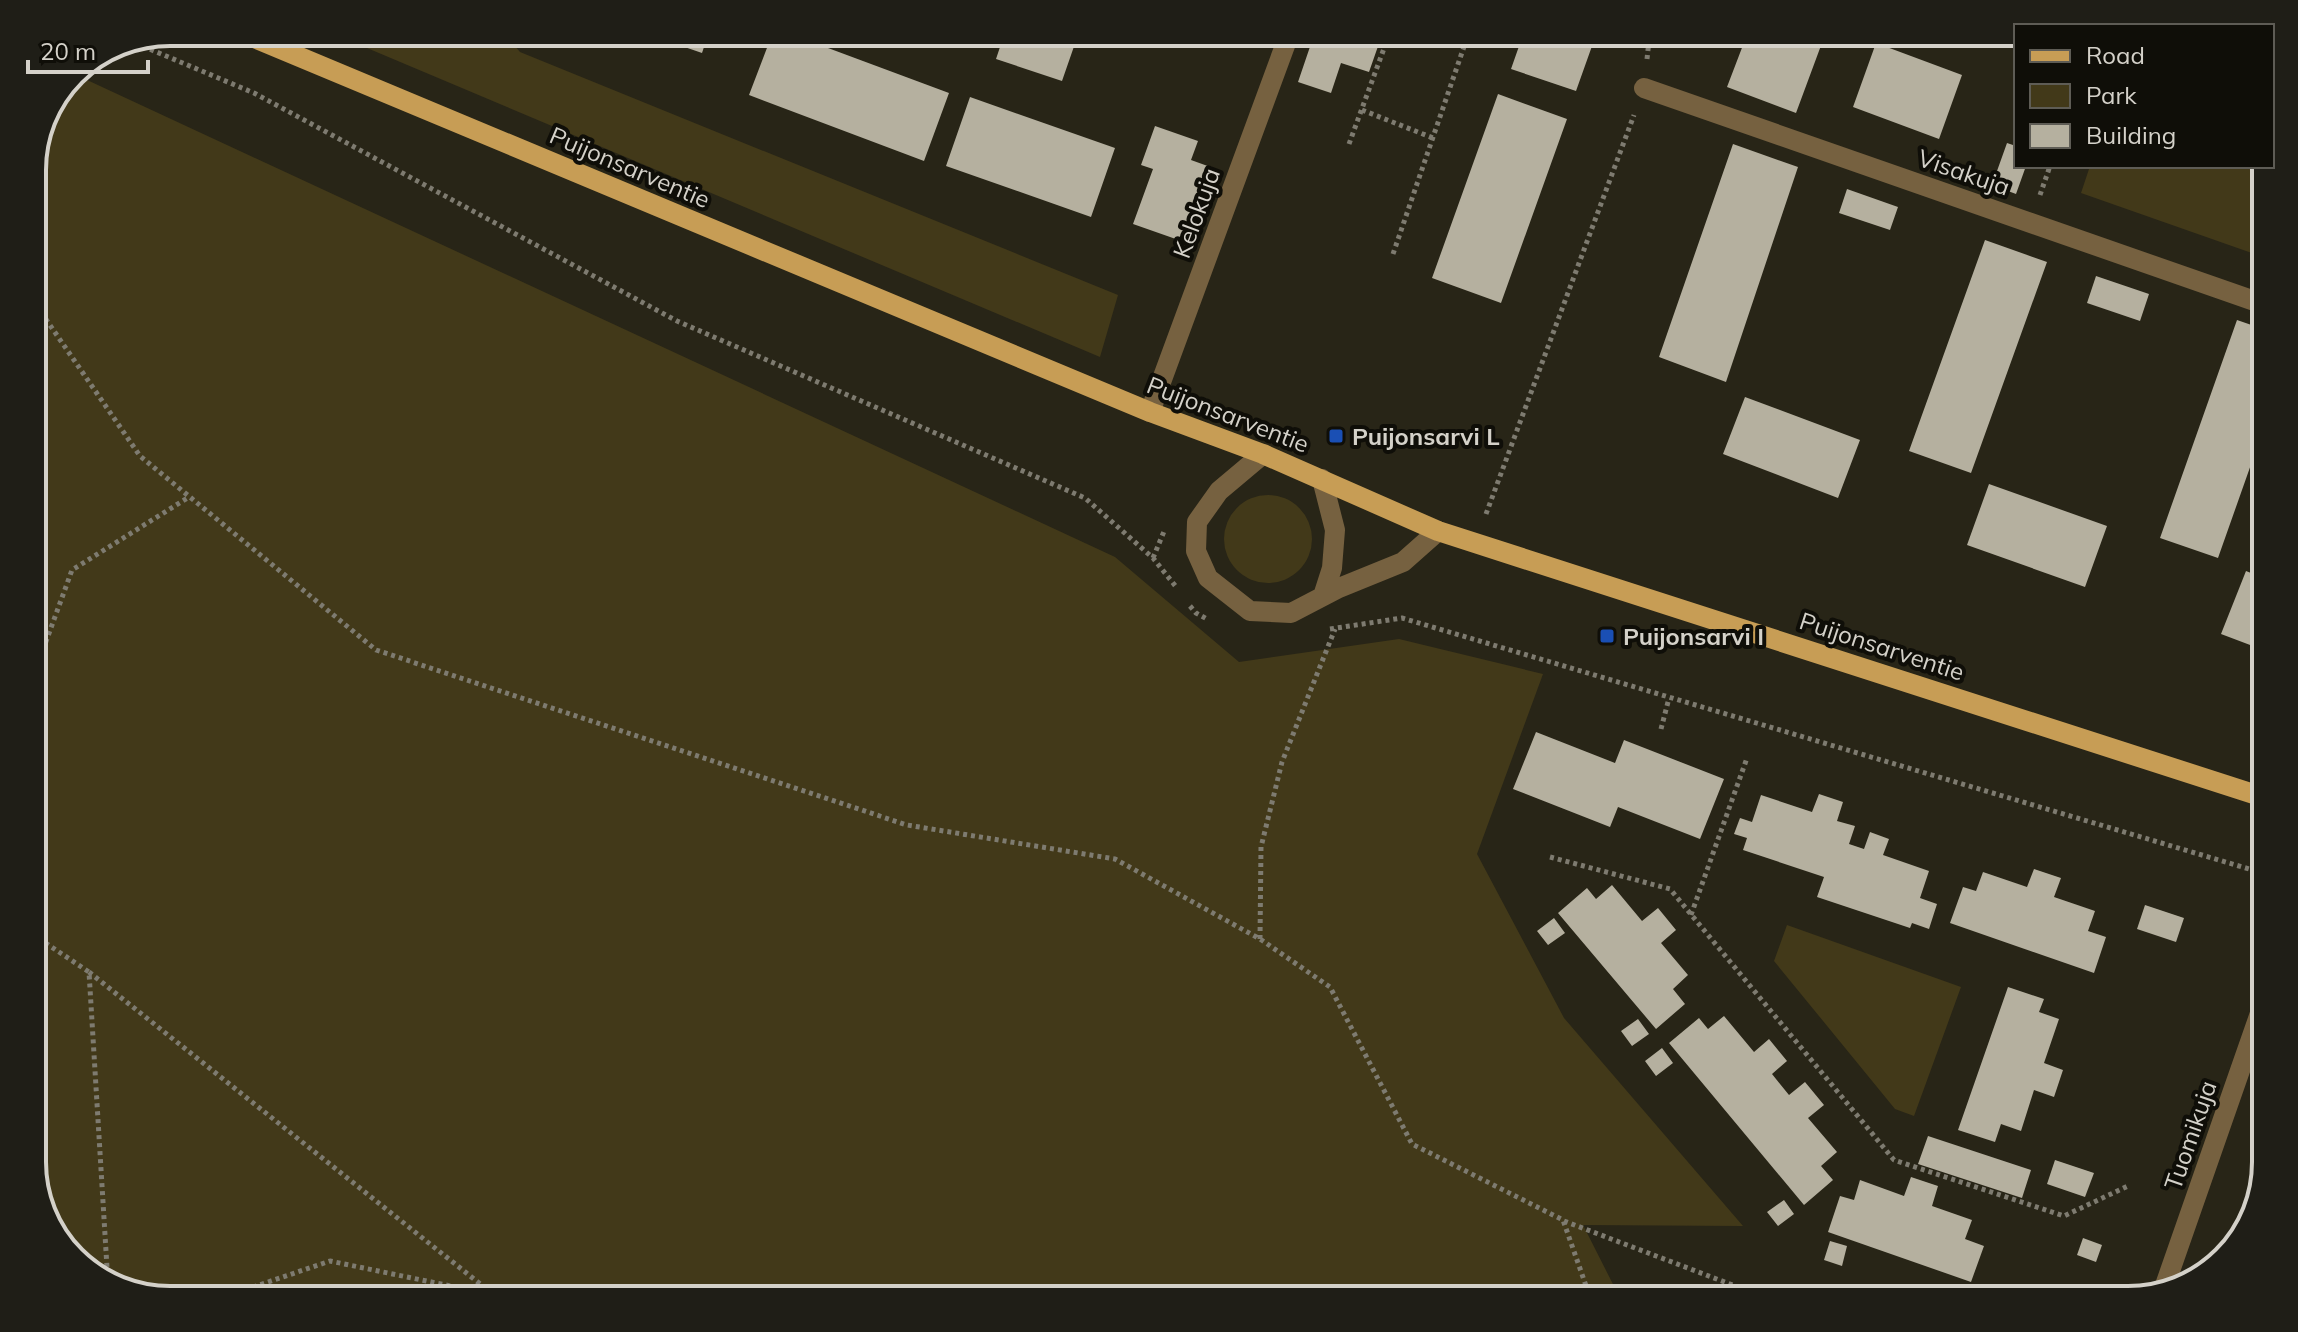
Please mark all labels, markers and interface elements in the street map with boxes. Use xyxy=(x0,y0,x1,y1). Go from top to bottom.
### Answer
scale bar xyxy=(28,24,148,74)
legend xyxy=(2014,24,2274,168)
text: 20 m xyxy=(40,36,96,66)
text: Road xyxy=(2086,40,2145,70)
text: Park xyxy=(2086,80,2137,110)
street label: Puijonsarventie xyxy=(545,120,715,214)
text: Building xyxy=(2086,120,2176,150)
street label: Visakuja xyxy=(1914,142,2014,202)
street label: Kelokuja xyxy=(1166,164,1226,262)
street label: Puijonsarventie xyxy=(1143,369,1313,459)
place label: Puijonsarvi L xyxy=(1352,421,1500,451)
marker: Puijonsarvi L xyxy=(1327,427,1345,445)
street label: Puijonsarventie xyxy=(1796,605,1968,687)
place label: Puijonsarvi I xyxy=(1623,621,1764,651)
marker: Puijonsarvi I xyxy=(1598,627,1616,645)
street label: Tuomikuja xyxy=(2157,1076,2223,1194)

